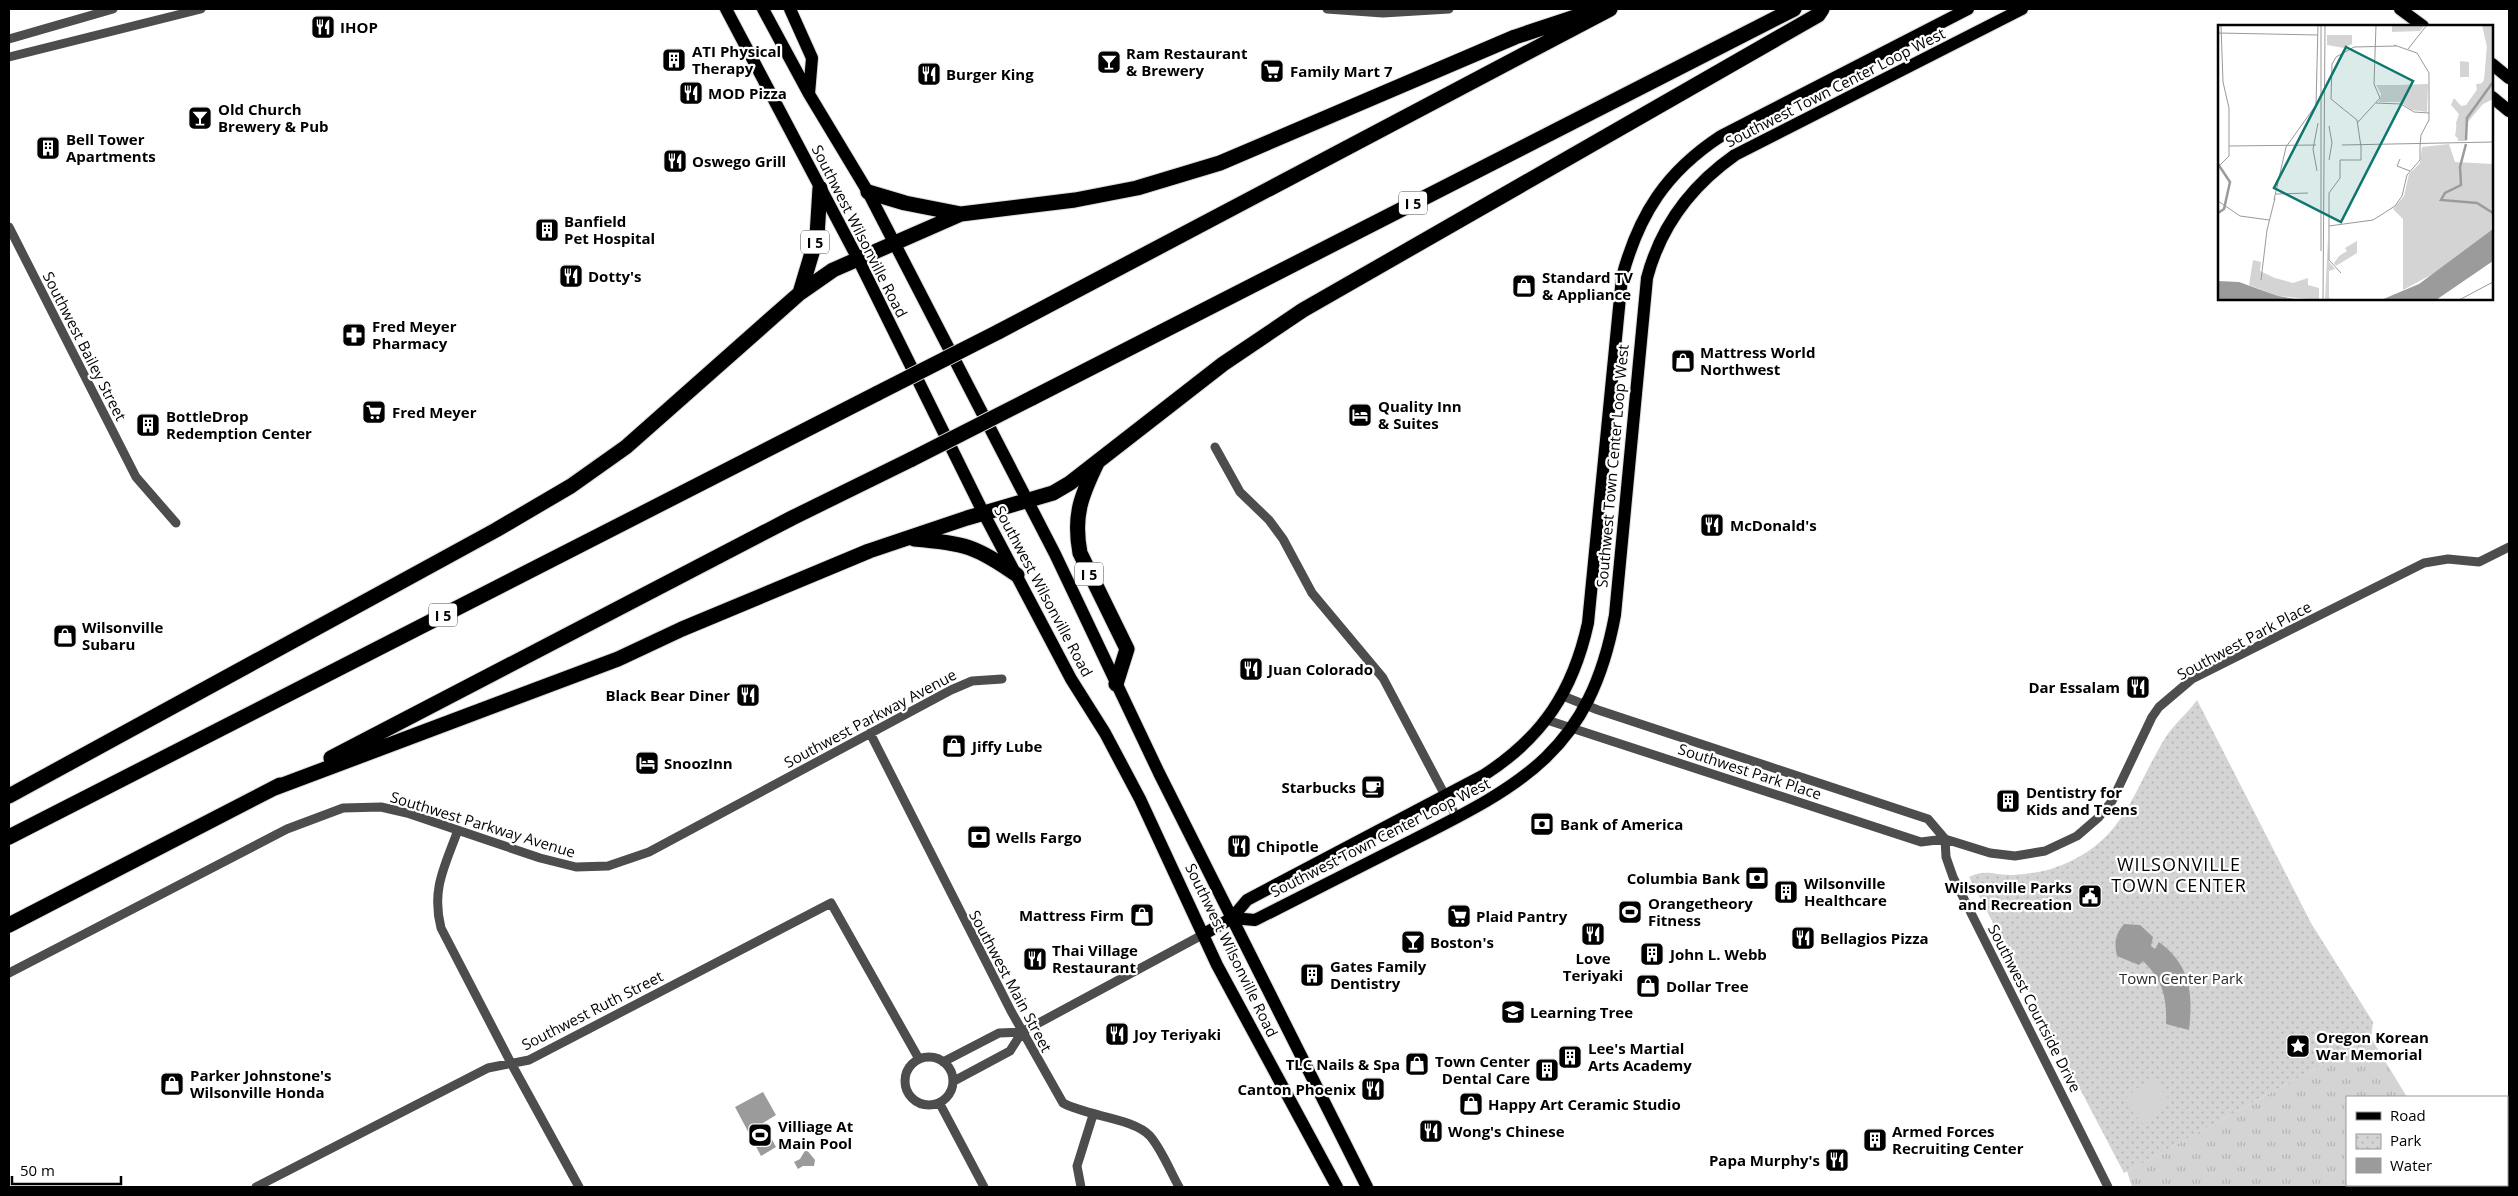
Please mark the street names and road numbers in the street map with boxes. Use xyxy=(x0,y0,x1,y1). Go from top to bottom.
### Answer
street label: Southwest Town Center Loop West xyxy=(1722,23,1948,151)
street label: Southwest Wilsonville Road xyxy=(808,141,912,321)
road number: I 5 xyxy=(1399,192,1427,214)
road number: I 5 xyxy=(801,230,829,253)
street label: Southwest Bailey Street xyxy=(39,268,131,424)
street label: Southwest Town Center Loop West xyxy=(1591,344,1633,588)
street label: Southwest Wilsonville Road xyxy=(990,502,1098,680)
road number: I 5 xyxy=(1075,562,1103,586)
street label: Southwest Park Place xyxy=(2173,596,2315,684)
road number: I 5 xyxy=(429,604,457,626)
street label: Southwest Parkway Avenue xyxy=(780,664,960,772)
street label: Southwest Park Place xyxy=(1676,738,1824,804)
street label: Southwest Town Center Loop West xyxy=(1267,773,1493,901)
street label: Southwest Parkway Avenue xyxy=(388,786,578,862)
street label: Southwest Wilsonville Road xyxy=(1181,860,1283,1040)
street label: Southwest Main Street xyxy=(965,907,1057,1055)
street label: Southwest Courtside Drive xyxy=(1984,921,2086,1095)
street label: Southwest Ruth Street xyxy=(518,966,666,1054)

